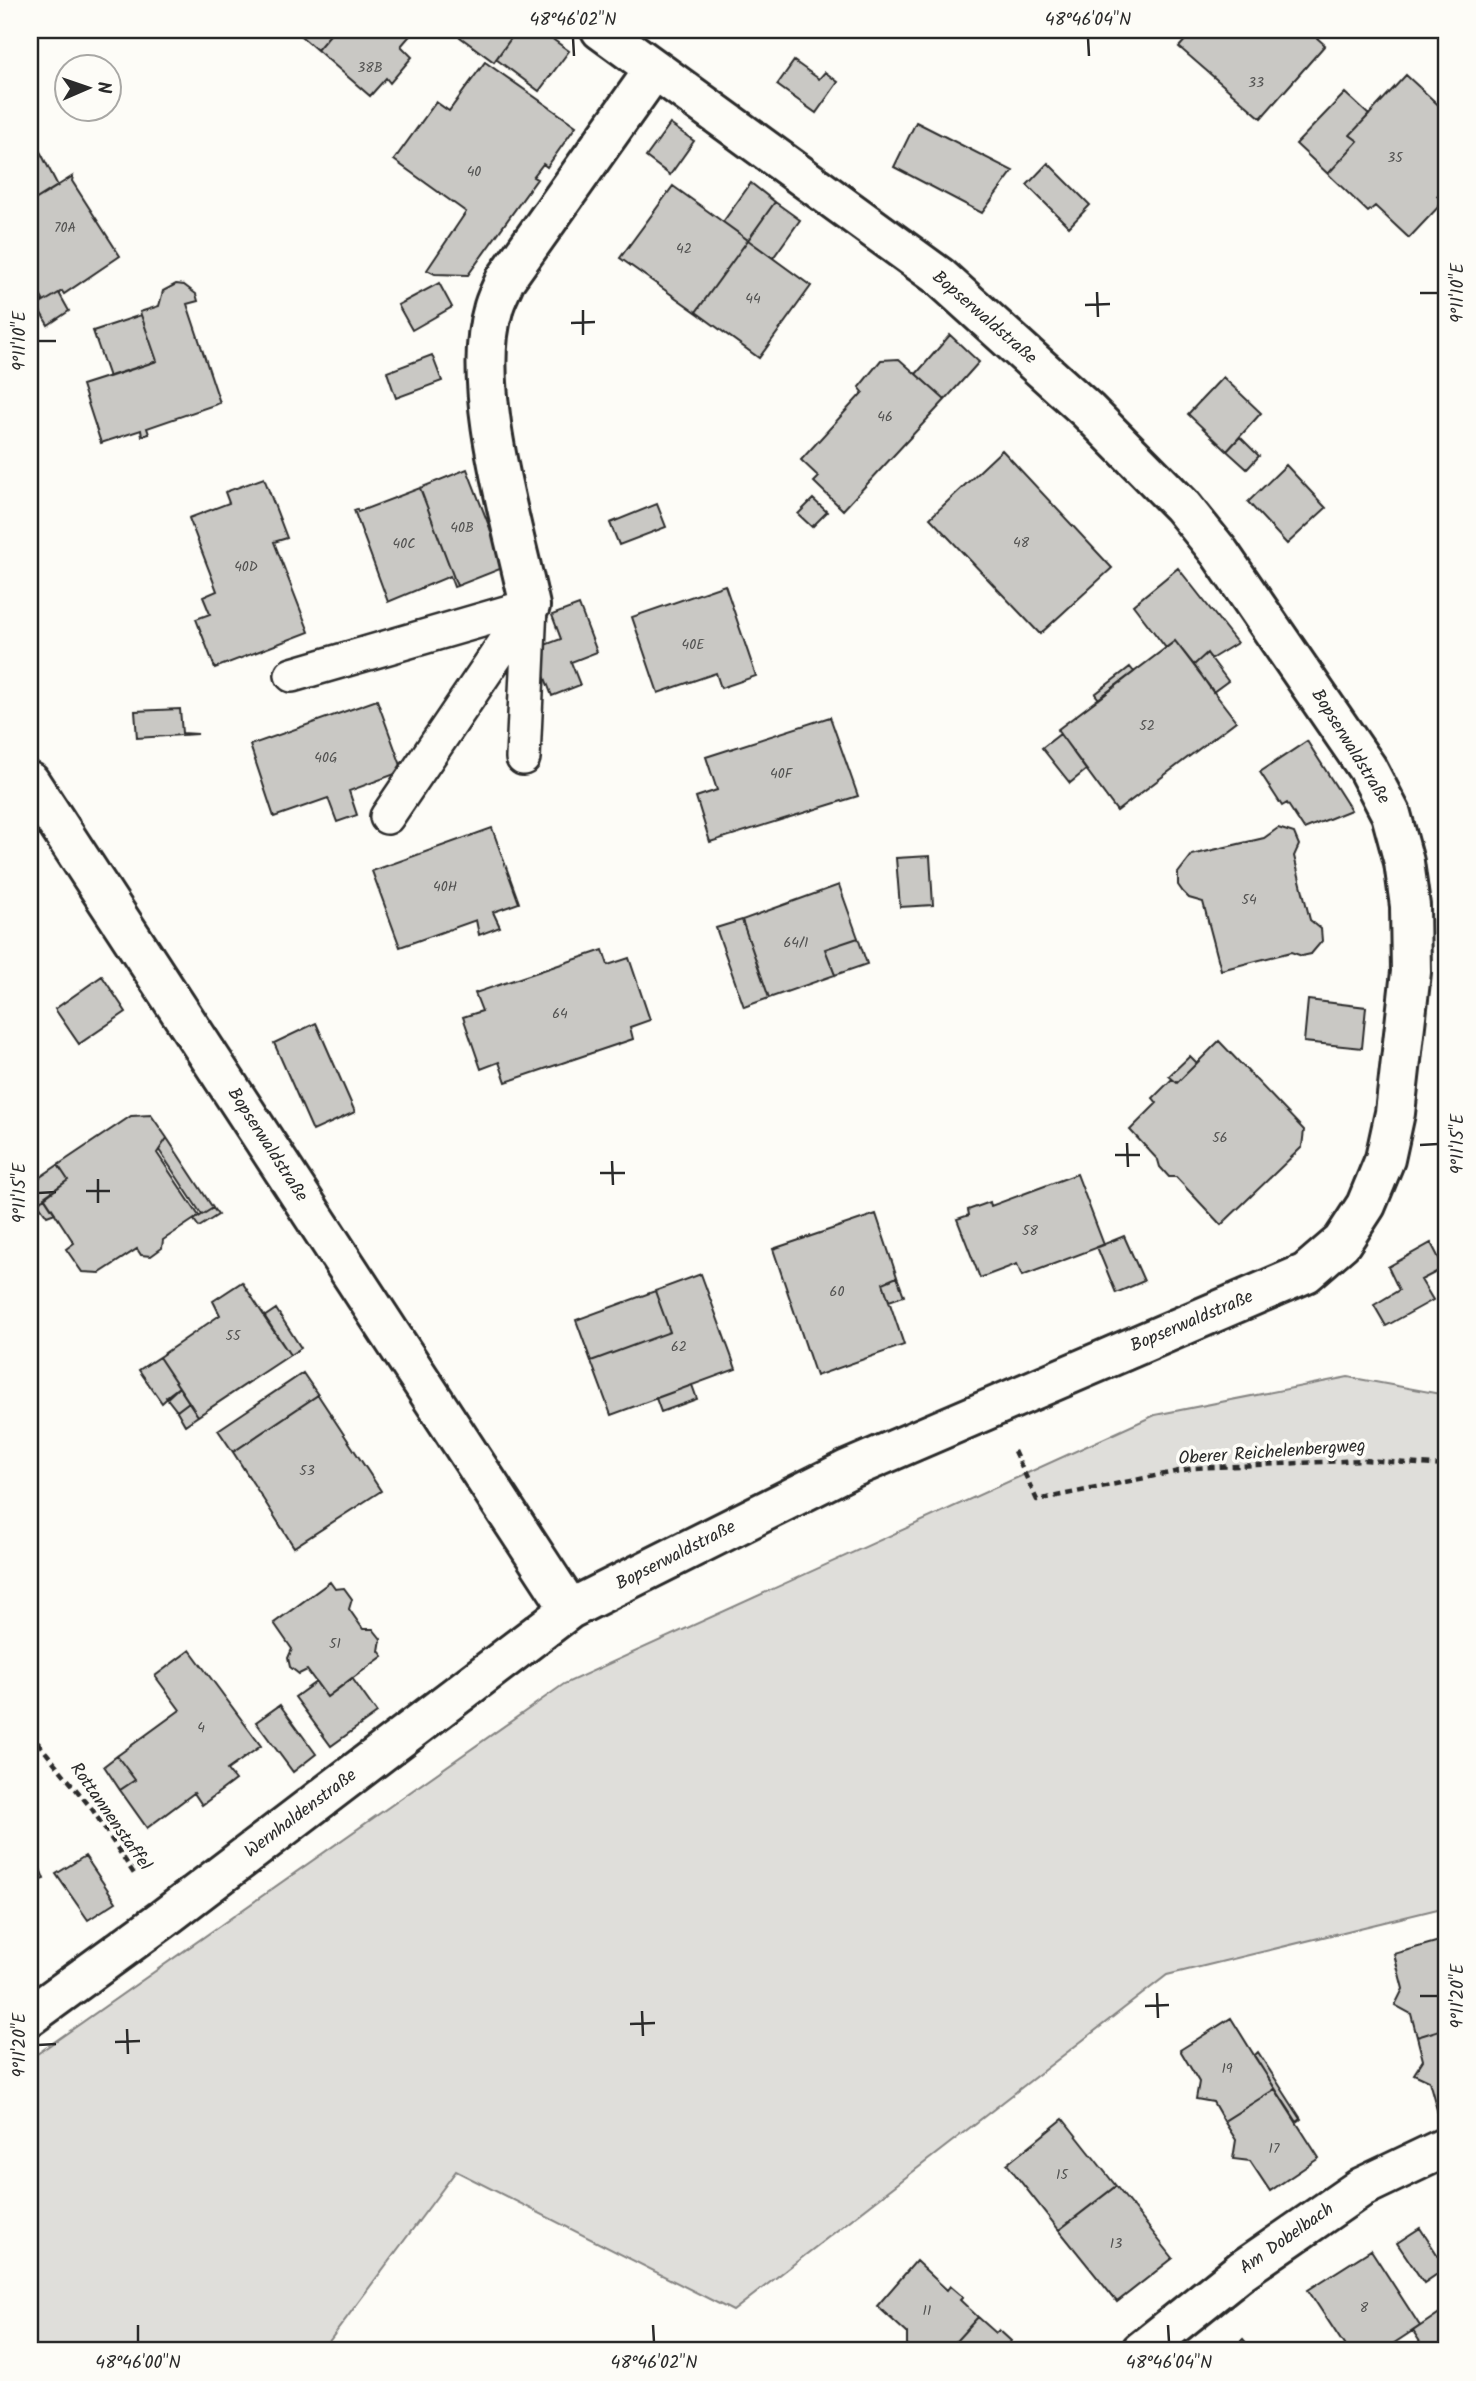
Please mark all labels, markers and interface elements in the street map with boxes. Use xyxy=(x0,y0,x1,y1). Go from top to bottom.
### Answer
text: 48°46'02"N xyxy=(530,6,617,35)
text: 48°46'04"N xyxy=(1045,6,1131,35)
north arrow xyxy=(52,52,122,122)
house number: 38B xyxy=(357,57,383,79)
house number: 33 xyxy=(1248,72,1264,94)
text: N xyxy=(88,81,118,94)
house number: 35 xyxy=(1387,147,1404,169)
house number: 40 xyxy=(467,161,481,183)
house number: 70A xyxy=(54,217,76,239)
house number: 42 xyxy=(676,238,692,260)
text: 9°11'10"E xyxy=(1444,263,1473,323)
street label: Bopserwaldstraße xyxy=(925,264,1043,372)
house number: 44 xyxy=(745,288,761,310)
text: 9°11'10"E xyxy=(6,311,35,371)
house number: 46 xyxy=(877,406,893,428)
house number: 40B xyxy=(450,517,474,539)
house number: 48 xyxy=(1013,532,1030,554)
house number: 40C xyxy=(392,533,416,555)
house number: 40D xyxy=(234,556,258,578)
house number: 40E xyxy=(682,634,705,656)
street label: Bopserwaldstraße xyxy=(1303,684,1397,810)
house number: 52 xyxy=(1139,715,1155,737)
house number: 40G xyxy=(314,747,338,769)
house number: 40F xyxy=(770,763,794,785)
house number: 40H xyxy=(433,876,457,898)
house number: 54 xyxy=(1241,889,1257,911)
house number: 64/1 xyxy=(784,932,808,954)
house number: 64 xyxy=(552,1003,568,1025)
street label: Bopserwaldstraße xyxy=(219,1082,315,1208)
text: 9°11'15"E xyxy=(1444,1113,1473,1174)
house number: 56 xyxy=(1212,1127,1228,1149)
text: 9°11'15"E xyxy=(6,1162,35,1223)
house number: 58 xyxy=(1022,1220,1039,1242)
house number: 60 xyxy=(830,1281,844,1303)
street label: Bopserwaldstraße xyxy=(1126,1283,1258,1361)
house number: 55 xyxy=(225,1325,242,1347)
house number: 62 xyxy=(671,1336,687,1358)
street label: Oberer Reichelenbergweg xyxy=(1178,1432,1366,1474)
house number: 53 xyxy=(299,1460,315,1482)
street label: Bopserwaldstraße xyxy=(611,1513,741,1599)
house number: 51 xyxy=(329,1633,341,1655)
house number: 4 xyxy=(197,1717,205,1739)
street label: Rottannenstaffel xyxy=(62,1757,159,1878)
street label: Wernhaldenstraße xyxy=(239,1762,363,1866)
text: 9°11'20"E xyxy=(1444,1963,1473,2028)
text: 9°11'20"E xyxy=(6,2012,35,2077)
house number: 19 xyxy=(1221,2058,1233,2080)
house number: 17 xyxy=(1269,2138,1280,2160)
house number: 15 xyxy=(1056,2164,1069,2186)
street label: Am Dobelbach xyxy=(1234,2196,1340,2282)
house number: 13 xyxy=(1110,2233,1122,2255)
house number: 8 xyxy=(1360,2297,1369,2319)
house number: 11 xyxy=(923,2300,931,2322)
text: 48°46'00"N xyxy=(95,2349,181,2378)
text: 48°46'02"N xyxy=(611,2349,698,2378)
text: 48°46'04"N xyxy=(1126,2349,1212,2378)

